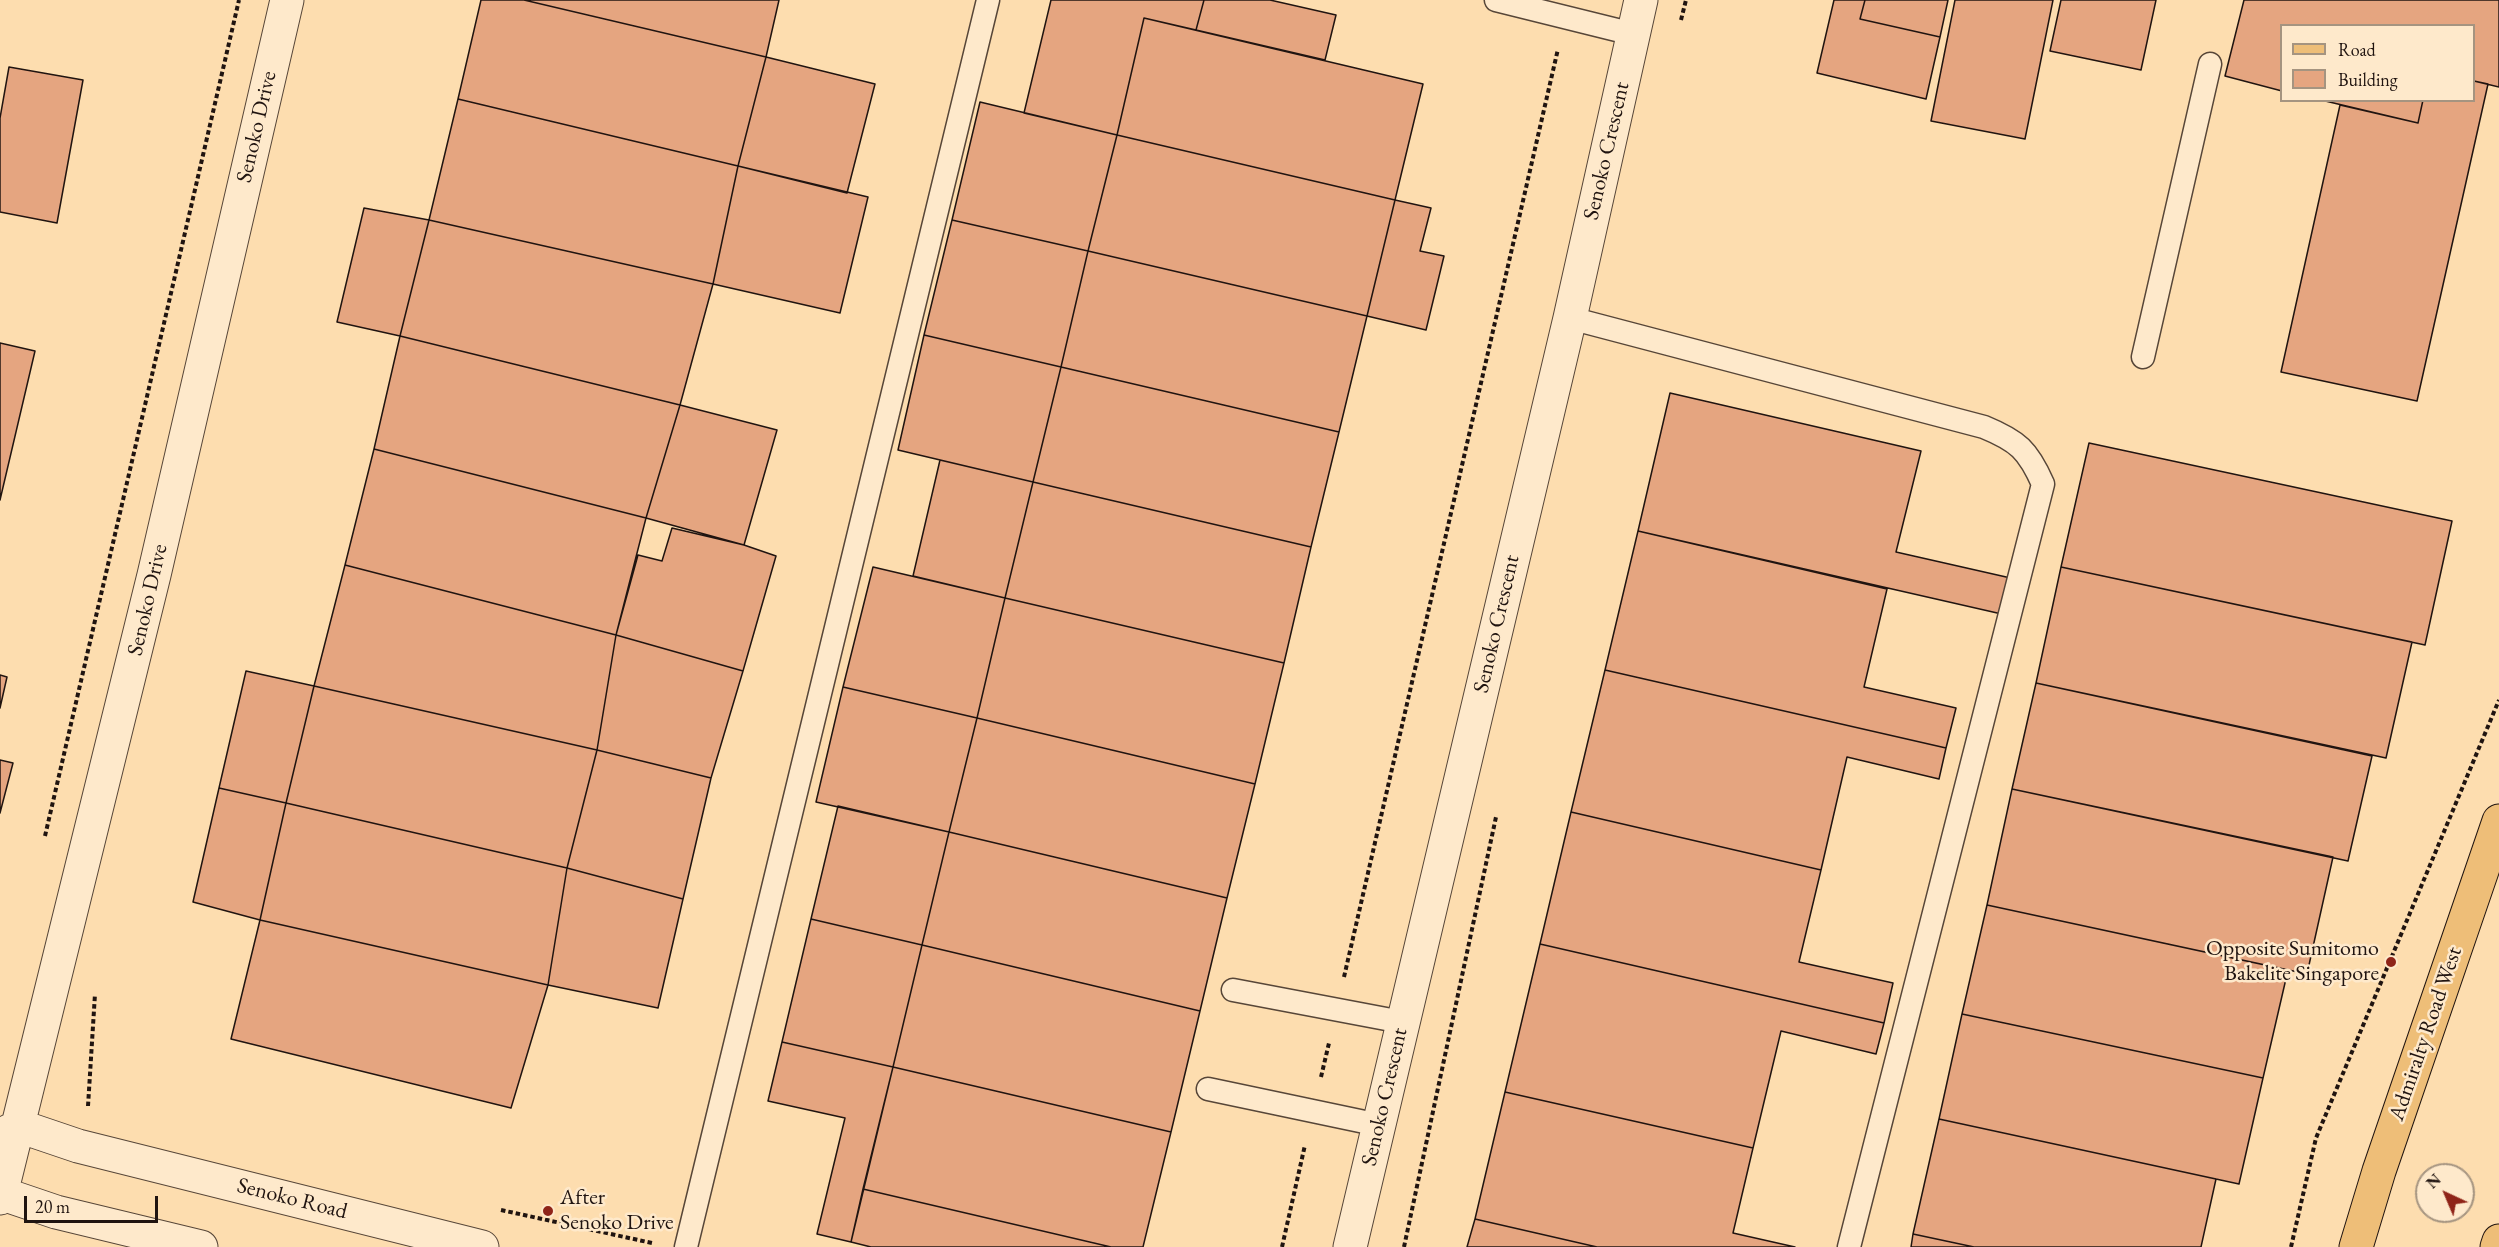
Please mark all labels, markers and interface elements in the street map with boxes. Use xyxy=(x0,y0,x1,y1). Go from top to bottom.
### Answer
legend xyxy=(2280,24,2475,102)
text: Road xyxy=(2338,38,2376,61)
text: Building xyxy=(2338,68,2398,91)
street label: Senoko Drive xyxy=(231,69,283,185)
street label: Senoko Crescent xyxy=(1578,79,1636,223)
street label: Senoko Drive xyxy=(122,542,174,658)
street label: Senoko Crescent xyxy=(1468,552,1526,696)
place label: Opposite Sumitomo Bakelite Singapore xyxy=(2206,936,2379,987)
street label: Admiralty Road West xyxy=(2384,944,2468,1124)
marker: Opposite Sumitomo Bakelite Singapore xyxy=(2384,955,2398,969)
street label: Senoko Crescent xyxy=(1356,1025,1414,1169)
north arrow xyxy=(2415,1163,2475,1223)
text: N xyxy=(2422,1169,2445,1193)
street label: Senoko Road xyxy=(234,1173,350,1225)
scale bar xyxy=(27,1184,160,1222)
place label: After Senoko Drive xyxy=(560,1185,674,1236)
text: 20 m xyxy=(35,1195,70,1218)
marker: After Senoko Drive xyxy=(541,1204,555,1218)

